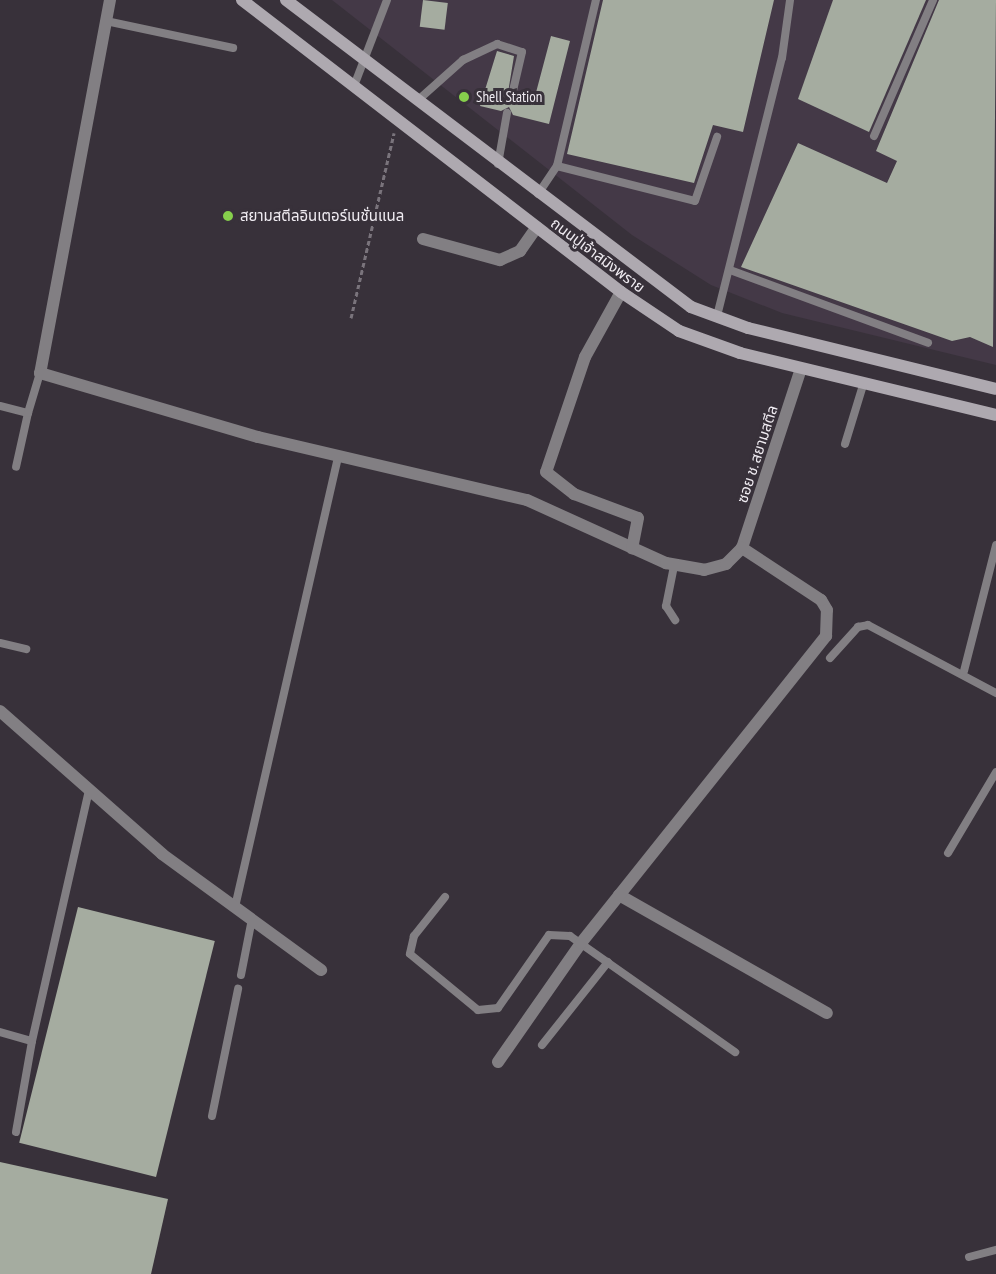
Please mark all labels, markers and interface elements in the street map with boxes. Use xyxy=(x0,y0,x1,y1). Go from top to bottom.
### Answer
place label: Shell Station xyxy=(476,88,542,106)
marker: Shell Station xyxy=(457,90,471,104)
place label: สยามสตีลอินเตอร์เนชั่นแนล xyxy=(240,207,404,225)
marker: สยามสตีลอินเตอร์เนชั่นแนล xyxy=(221,209,235,223)
street label: ถนนปู่เจ้าสมิงพราย xyxy=(547,214,649,296)
street label: ซอย ช. สยามสตีล xyxy=(733,402,781,506)

